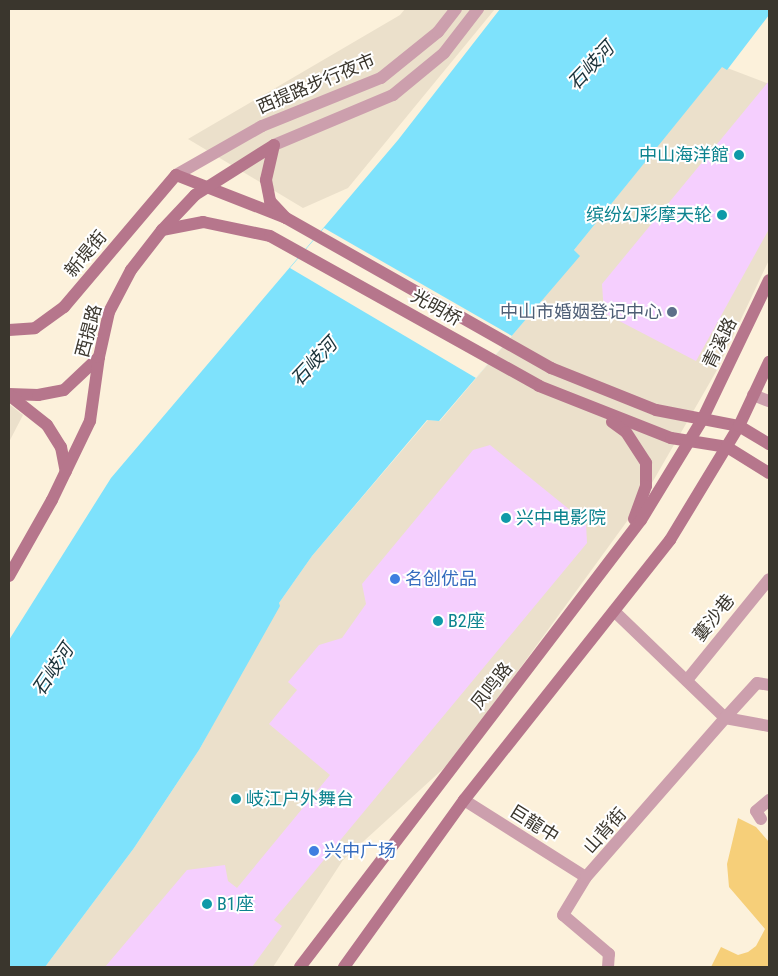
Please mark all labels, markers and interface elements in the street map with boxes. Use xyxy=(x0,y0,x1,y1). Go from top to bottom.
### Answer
water label: 石岐河 xyxy=(563,37,619,95)
street label: 西提路步行夜市 xyxy=(254,49,378,119)
place label: 中山海洋館 xyxy=(639,144,729,166)
marker: 中山海洋館 xyxy=(733,149,745,161)
place label: 缤纷幻彩摩天轮 xyxy=(586,204,712,226)
marker: 缤纷幻彩摩天轮 xyxy=(716,209,728,221)
street label: 新堤街 xyxy=(60,226,112,282)
street label: 光明桥 xyxy=(407,285,465,331)
place label: 中山市婚姻登记中心 xyxy=(500,301,662,323)
street label: 西提路 xyxy=(72,302,106,360)
marker: 中山市婚姻登记中心 xyxy=(666,306,678,318)
street label: 青溪路 xyxy=(698,314,742,372)
water label: 石岐河 xyxy=(286,333,342,391)
place label: 兴中电影院 xyxy=(516,507,606,529)
marker: 兴中电影院 xyxy=(500,512,512,524)
place label: 名创优品 xyxy=(405,568,477,590)
marker: 名创优品 xyxy=(389,573,401,585)
street label: 蔞沙巷 xyxy=(689,590,739,646)
place label: B2座 xyxy=(448,610,485,632)
marker: B2座 xyxy=(432,615,444,627)
water label: 石岐河 xyxy=(28,640,78,700)
street label: 凤鸣路 xyxy=(467,658,517,714)
place label: 岐江户外舞台 xyxy=(246,788,354,810)
marker: 岐江户外舞台 xyxy=(230,793,242,805)
street label: 巨龍中 xyxy=(505,801,563,847)
street label: 山背街 xyxy=(579,804,631,858)
place label: 兴中广场 xyxy=(324,840,396,862)
marker: 兴中广场 xyxy=(308,845,320,857)
place label: B1座 xyxy=(217,893,254,915)
marker: B1座 xyxy=(201,898,213,910)

